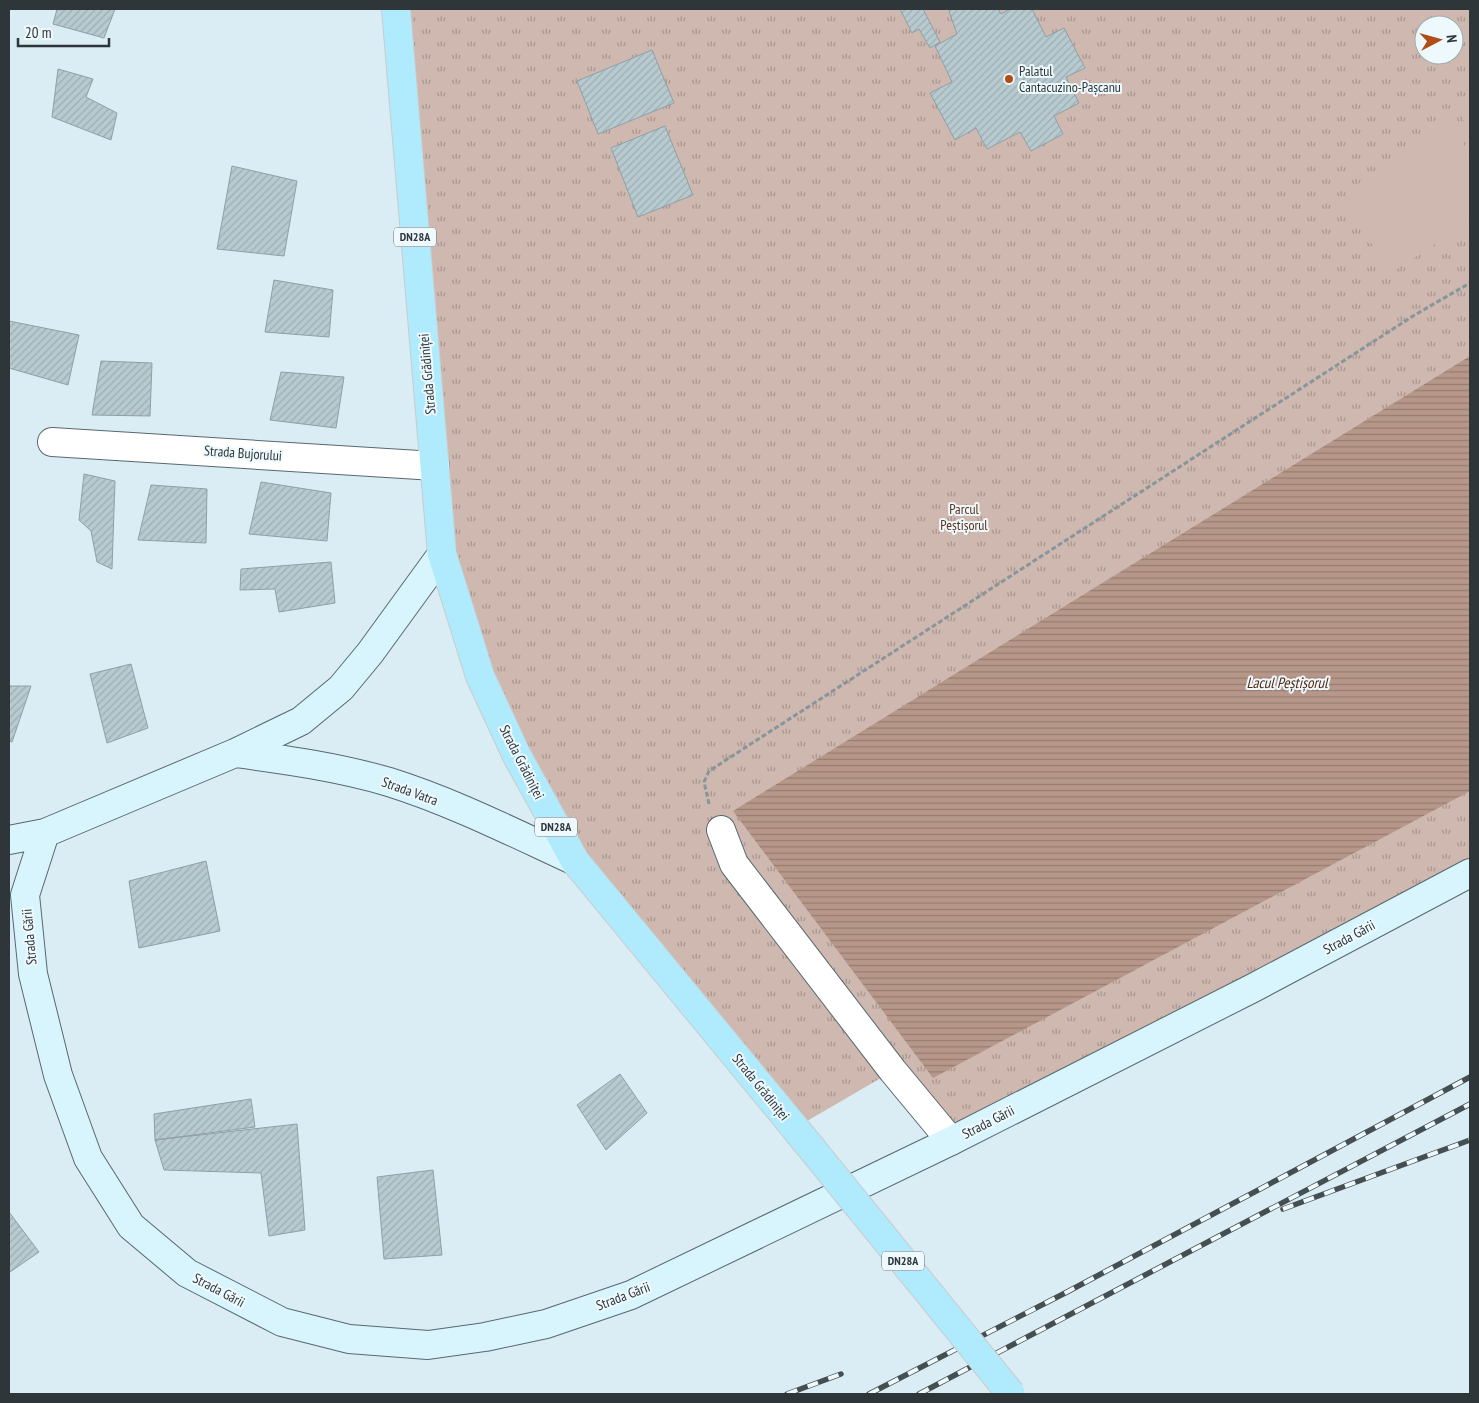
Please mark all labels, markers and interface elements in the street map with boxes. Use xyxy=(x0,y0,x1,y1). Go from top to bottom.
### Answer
scale bar xyxy=(18,15,109,47)
north arrow xyxy=(1414,15,1464,65)
text: 20 m xyxy=(25,23,51,42)
text: N xyxy=(1443,34,1461,43)
place label: Palatul Cantacuzino-Pașcanu xyxy=(1019,62,1121,96)
marker: Palatul Cantacuzino-Pașcanu xyxy=(1003,73,1015,85)
road number: DN28A xyxy=(394,228,436,246)
street label: Strada Grădiniței xyxy=(415,333,439,415)
street label: Strada Bujorului xyxy=(203,441,283,465)
park label: Parcul Peștișorul xyxy=(940,500,988,534)
water label: Lacul Peștișorul xyxy=(1246,673,1329,692)
street label: Strada Grădiniței xyxy=(496,722,548,802)
street label: Strada Vatra xyxy=(379,773,441,809)
road number: DN28A xyxy=(535,818,577,836)
street label: Strada Gării xyxy=(18,908,40,966)
street label: Strada Gării xyxy=(1320,916,1378,958)
street label: Strada Grădiniței xyxy=(728,1050,794,1124)
street label: Strada Gării xyxy=(959,1101,1017,1143)
road number: DN28A xyxy=(882,1252,924,1270)
street label: Strada Gării xyxy=(190,1269,248,1311)
street label: Strada Gării xyxy=(593,1278,653,1314)

